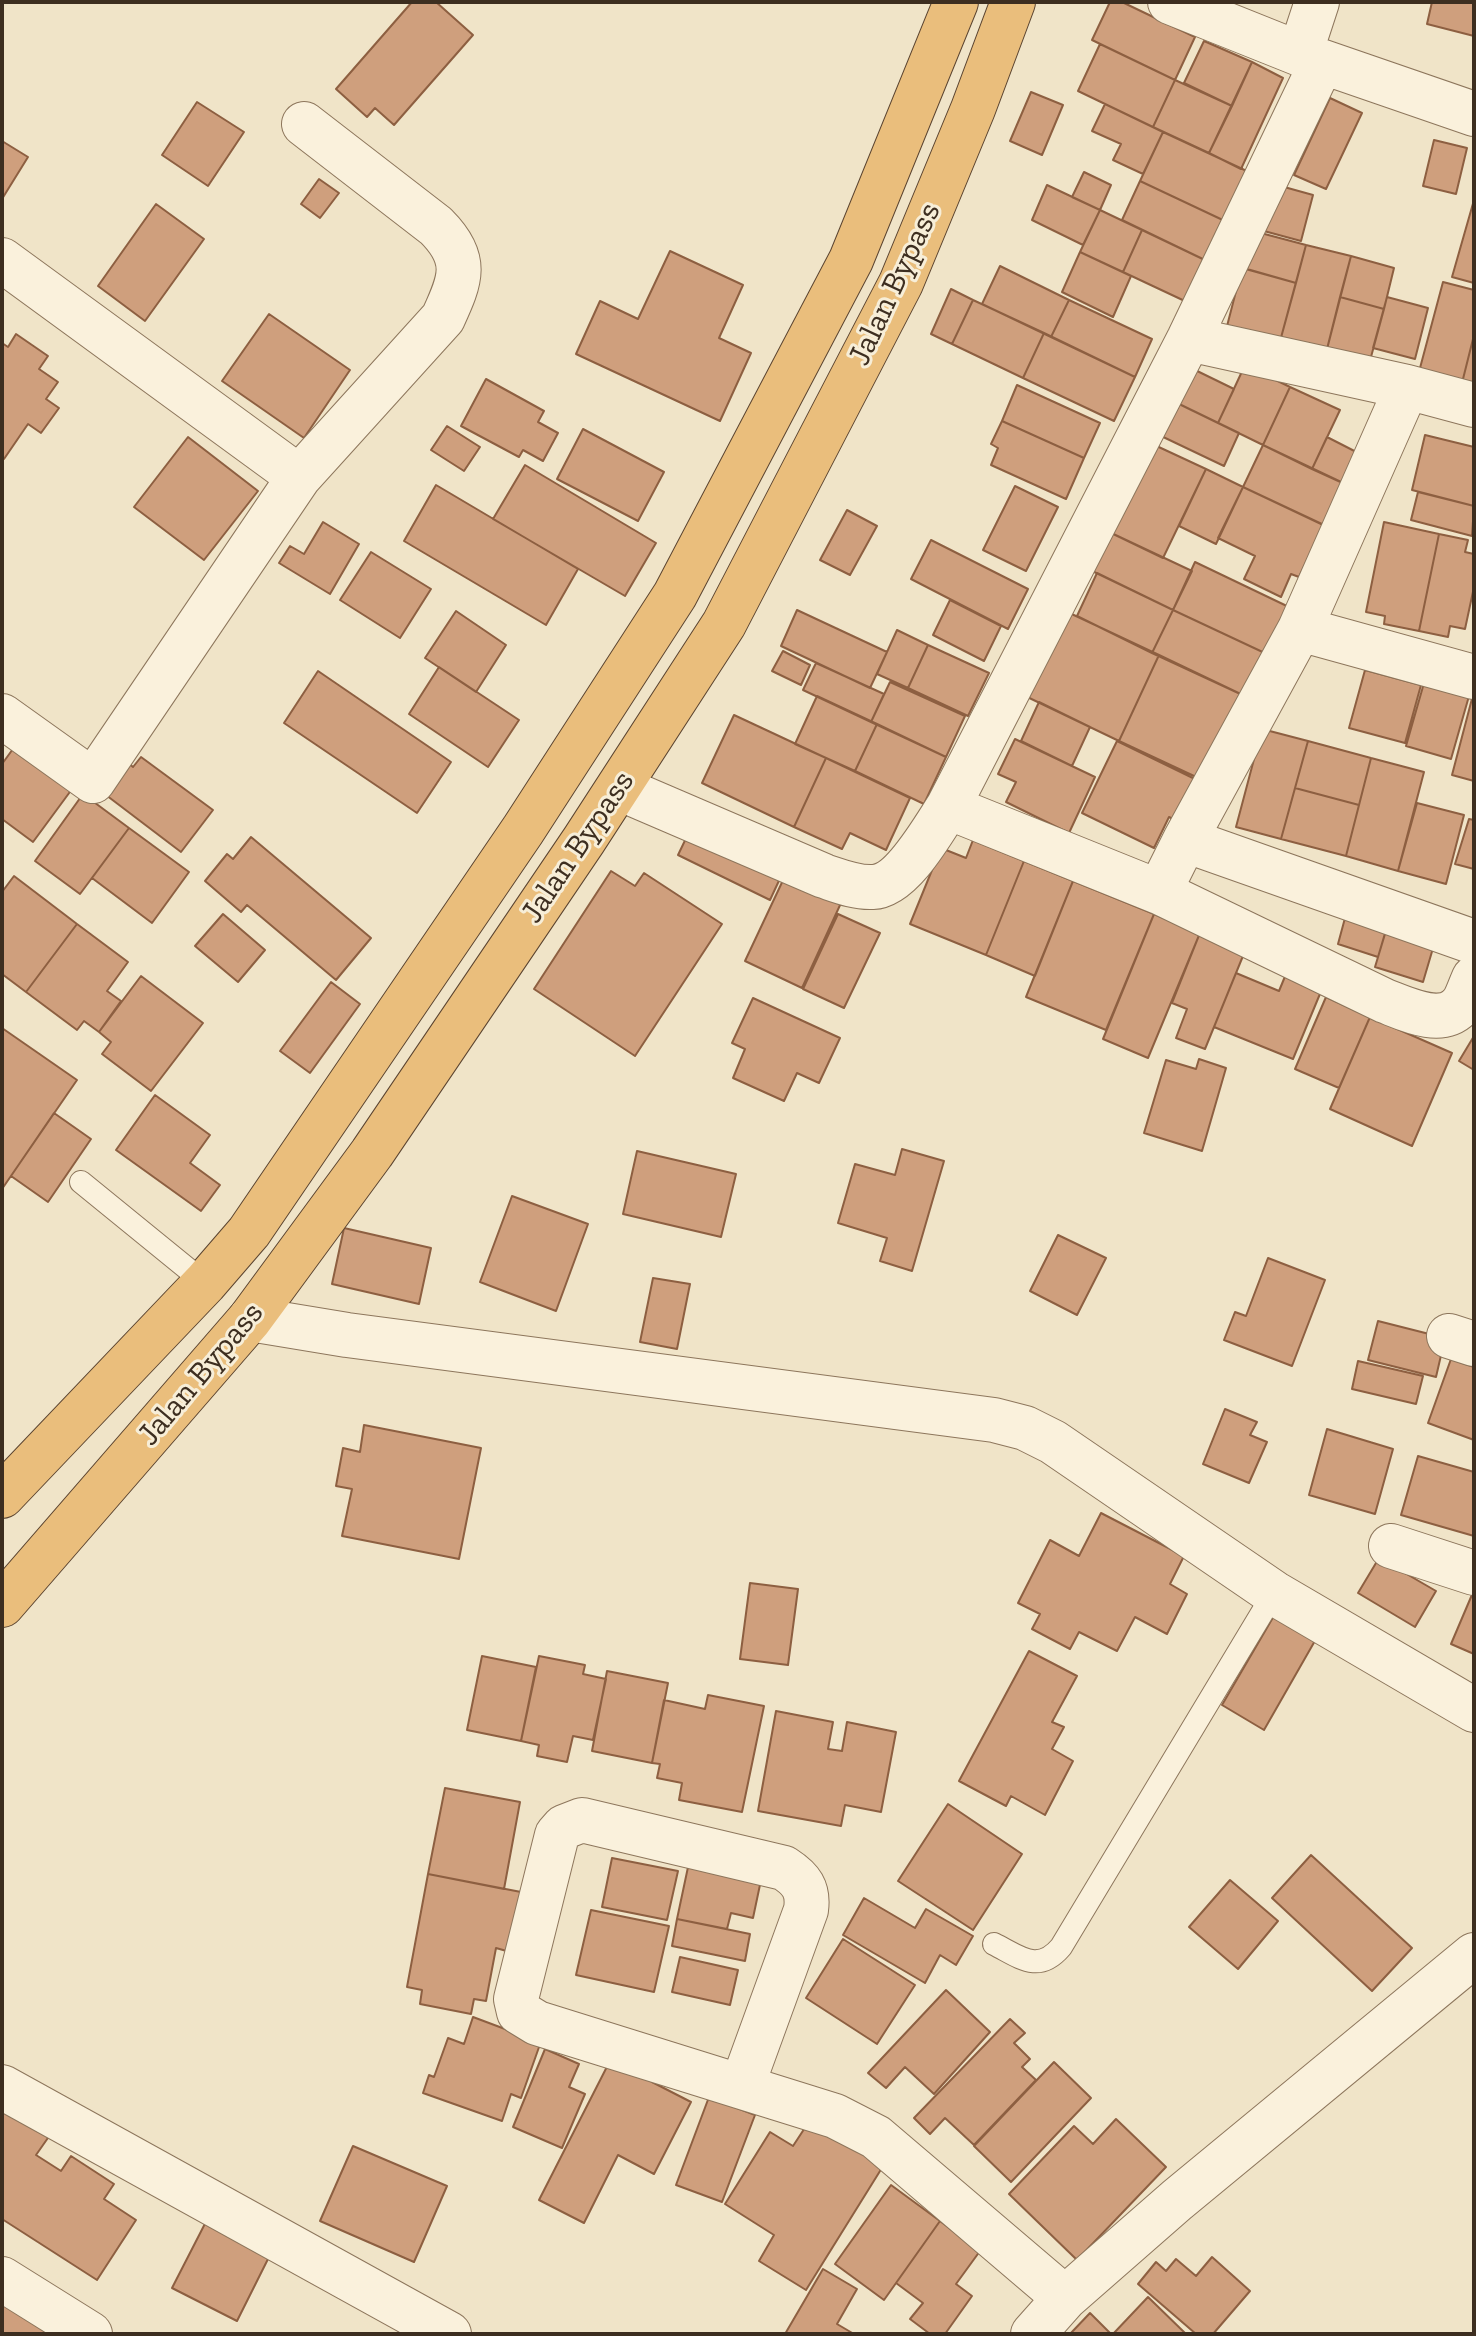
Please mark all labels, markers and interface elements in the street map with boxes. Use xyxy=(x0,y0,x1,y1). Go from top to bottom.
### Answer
street label: Jalan Bypass xyxy=(841,196,949,372)
street label: Jalan Bypass xyxy=(513,764,643,930)
street label: Jalan Bypass xyxy=(130,1295,272,1453)

